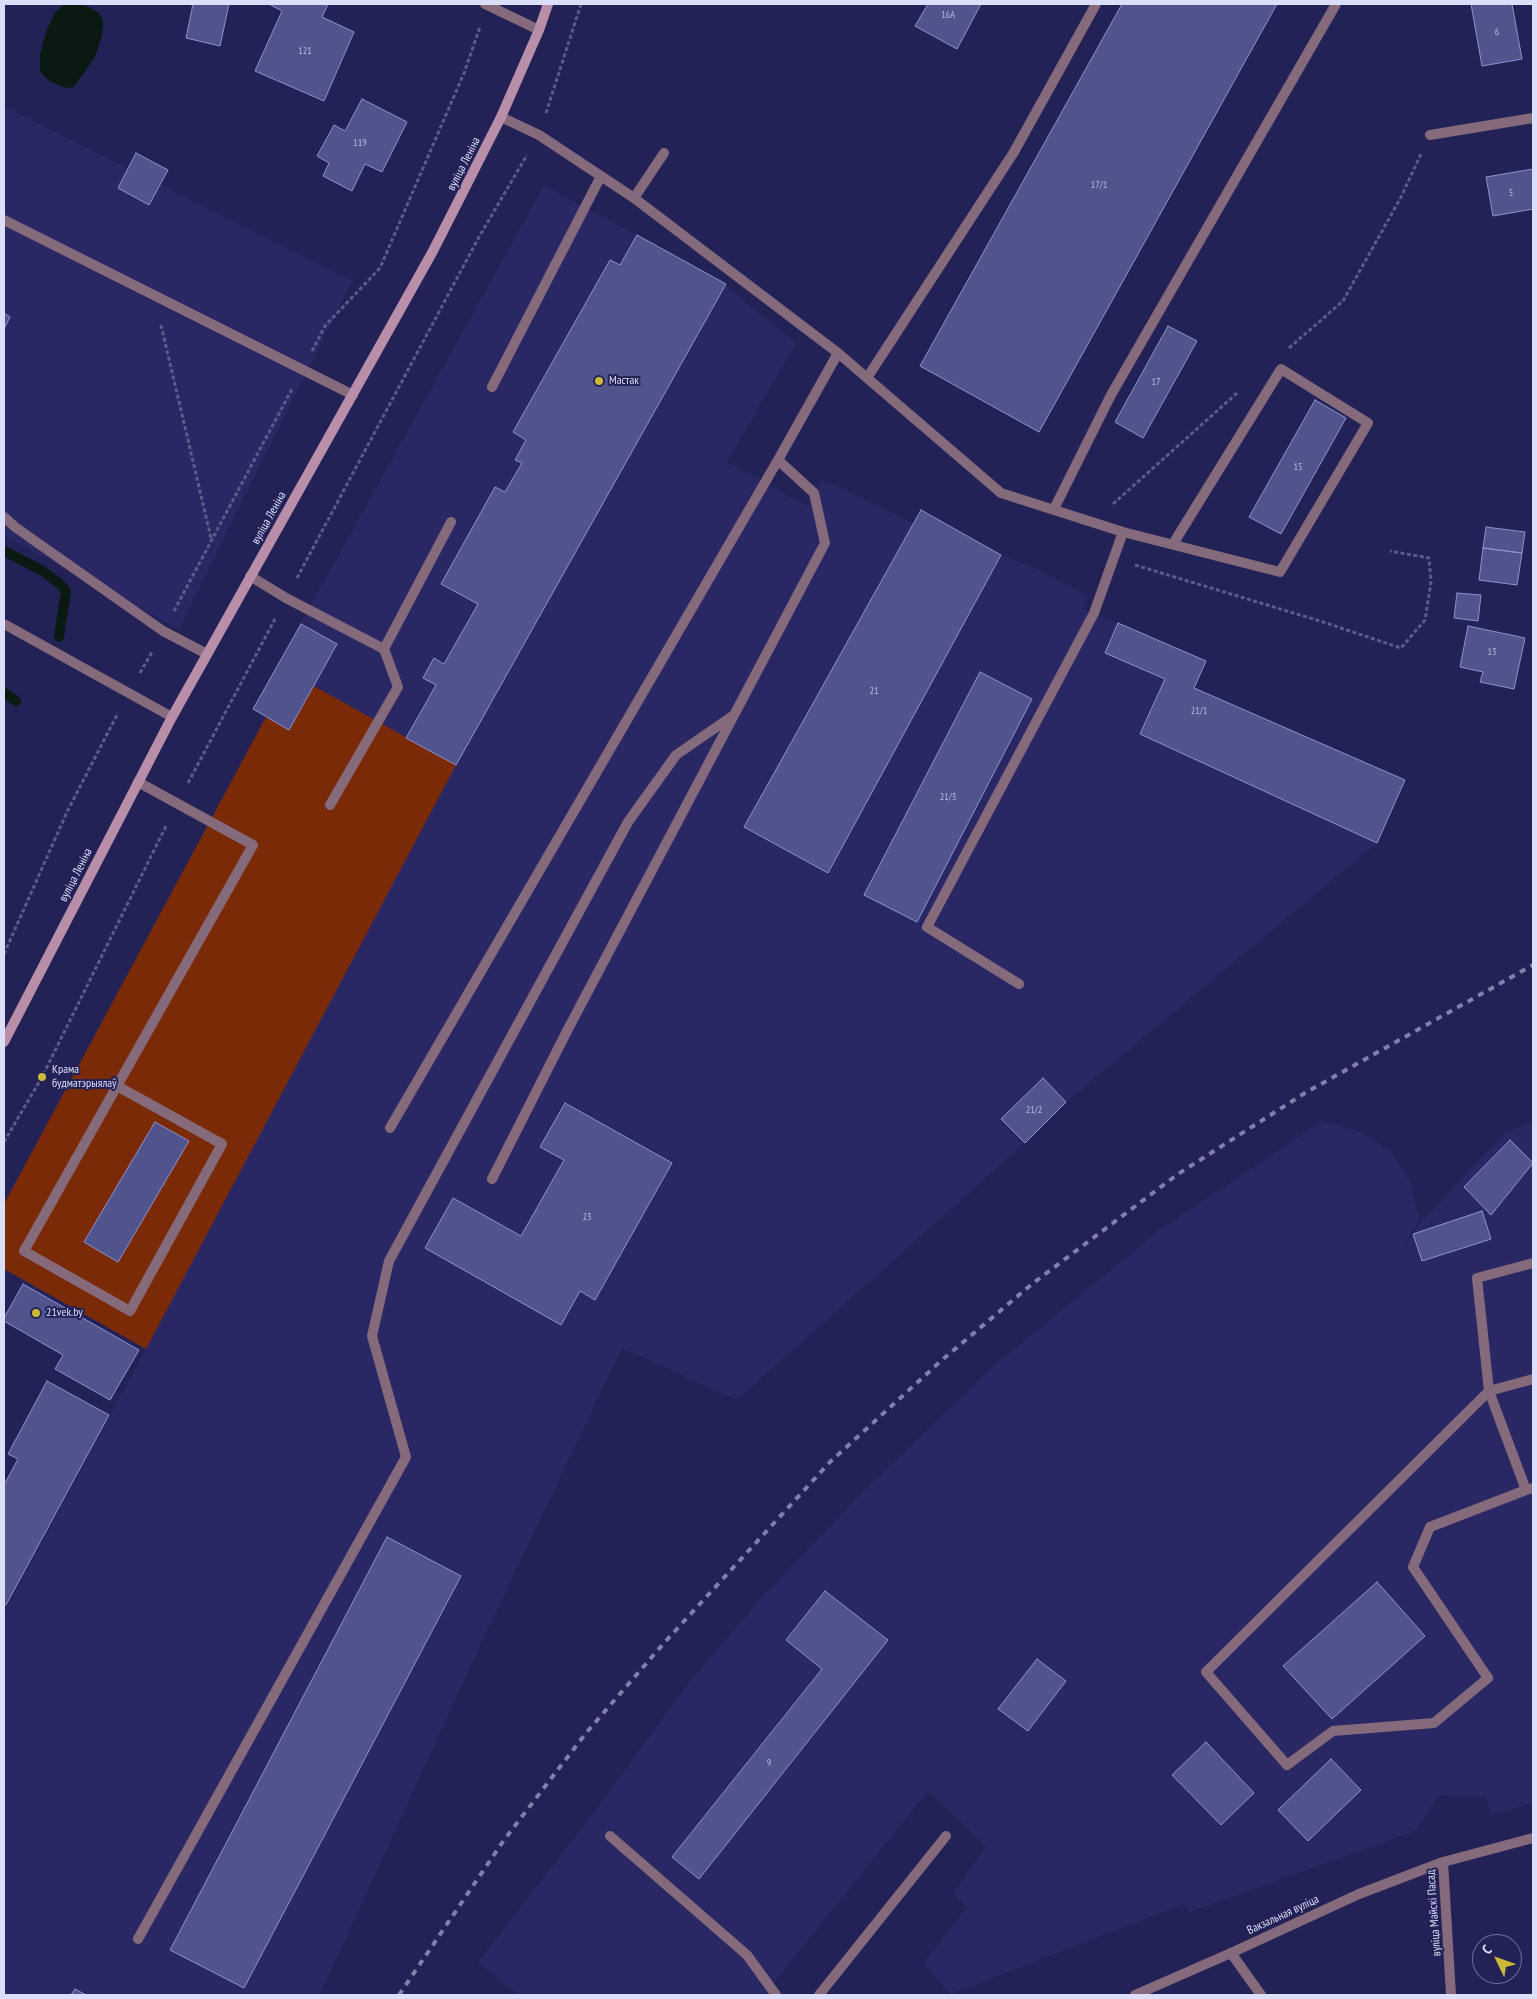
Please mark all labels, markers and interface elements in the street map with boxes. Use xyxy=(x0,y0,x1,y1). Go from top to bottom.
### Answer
house number: 16А xyxy=(941,9,955,21)
house number: 6 xyxy=(1495,26,1499,38)
house number: 121 xyxy=(298,45,312,57)
street label: вуліца Леніна xyxy=(444,135,484,193)
house number: 119 xyxy=(353,137,367,149)
house number: 17/1 xyxy=(1091,179,1107,191)
house number: 5 xyxy=(1509,187,1513,199)
place label: Мастак xyxy=(609,374,639,388)
marker: Мастак xyxy=(593,375,605,387)
house number: 17 xyxy=(1152,376,1160,388)
house number: 15 xyxy=(1294,461,1302,473)
street label: вуліца Леніна xyxy=(249,489,289,547)
house number: 13 xyxy=(1488,646,1496,658)
house number: 21 xyxy=(870,685,878,697)
house number: 21/1 xyxy=(1191,705,1207,717)
house number: 21/3 xyxy=(940,791,956,803)
street label: вуліца Леніна xyxy=(56,846,96,904)
place label: Крама будматэрыялаў xyxy=(52,1063,117,1091)
marker: Крама будматэрыялаў xyxy=(36,1071,48,1083)
house number: 21/2 xyxy=(1026,1104,1042,1116)
house number: 23 xyxy=(583,1211,591,1223)
place label: 21vek.by xyxy=(46,1306,83,1320)
marker: 21vek.by xyxy=(30,1307,42,1319)
house number: 9 xyxy=(767,1757,771,1769)
street label: вуліца Майскі Пасад xyxy=(1424,1869,1444,1957)
street label: Вакзальная вуліца xyxy=(1245,1892,1321,1938)
north arrow xyxy=(1472,1934,1522,1984)
text: С xyxy=(1478,1941,1495,1958)

